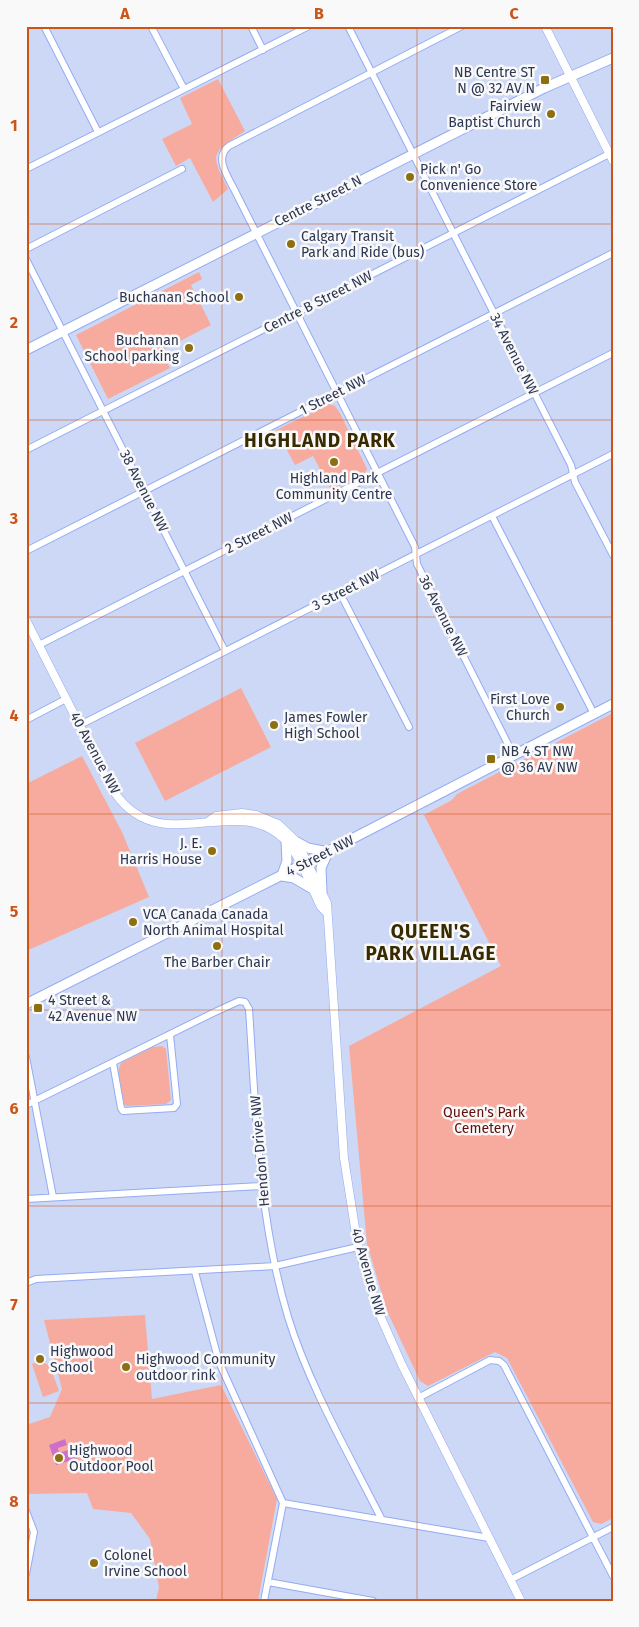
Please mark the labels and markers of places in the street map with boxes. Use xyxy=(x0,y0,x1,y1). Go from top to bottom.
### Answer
place label: NB Centre ST N @ 32 AV N xyxy=(454,64,536,97)
marker: NB Centre ST N @ 32 AV N xyxy=(539,74,551,86)
place label: Fairview Baptist Church xyxy=(448,98,541,131)
marker: Fairview Baptist Church xyxy=(545,108,557,120)
place label: Pick n' Go Convenience Store xyxy=(420,161,537,194)
marker: Pick n' Go Convenience Store xyxy=(404,171,416,183)
place label: Calgary Transit Park and Ride (bus) xyxy=(301,228,424,261)
marker: Calgary Transit Park and Ride (bus) xyxy=(285,238,297,250)
place label: Buchanan School xyxy=(119,289,229,306)
marker: Buchanan School xyxy=(233,291,245,303)
place label: Buchanan School parking xyxy=(85,332,180,365)
marker: Buchanan School parking xyxy=(183,342,195,354)
marker: Highland Park Community Centre xyxy=(328,456,340,468)
place label: Highland Park Community Centre xyxy=(276,470,392,503)
place label: First Love Church xyxy=(490,691,550,724)
marker: First Love Church xyxy=(554,701,566,713)
place label: James Fowler High School xyxy=(284,709,368,742)
marker: James Fowler High School xyxy=(268,719,280,731)
place label: NB 4 ST NW @ 36 AV NW xyxy=(501,743,578,776)
marker: NB 4 ST NW @ 36 AV NW xyxy=(485,753,497,765)
place label: J. E. Harris House xyxy=(120,835,202,868)
marker: J. E. Harris House xyxy=(206,845,218,857)
place label: VCA Canada Canada North Animal Hospital xyxy=(143,906,284,939)
marker: VCA Canada Canada North Animal Hospital xyxy=(127,916,139,928)
marker: The Barber Chair xyxy=(211,940,223,952)
place label: The Barber Chair xyxy=(164,954,271,971)
place label: 4 Street & 42 Avenue NW xyxy=(48,992,138,1025)
marker: 4 Street & 42 Avenue NW xyxy=(32,1002,44,1014)
place label: Highwood School xyxy=(50,1343,114,1376)
place label: Highwood Community outdoor rink xyxy=(136,1351,275,1384)
marker: Highwood School xyxy=(34,1353,46,1365)
marker: Highwood Community outdoor rink xyxy=(120,1361,132,1373)
place label: Highwood Outdoor Pool xyxy=(69,1442,154,1475)
marker: Highwood Outdoor Pool xyxy=(53,1452,65,1464)
place label: Colonel Irvine School xyxy=(104,1547,187,1580)
marker: Colonel Irvine School xyxy=(88,1557,100,1569)

